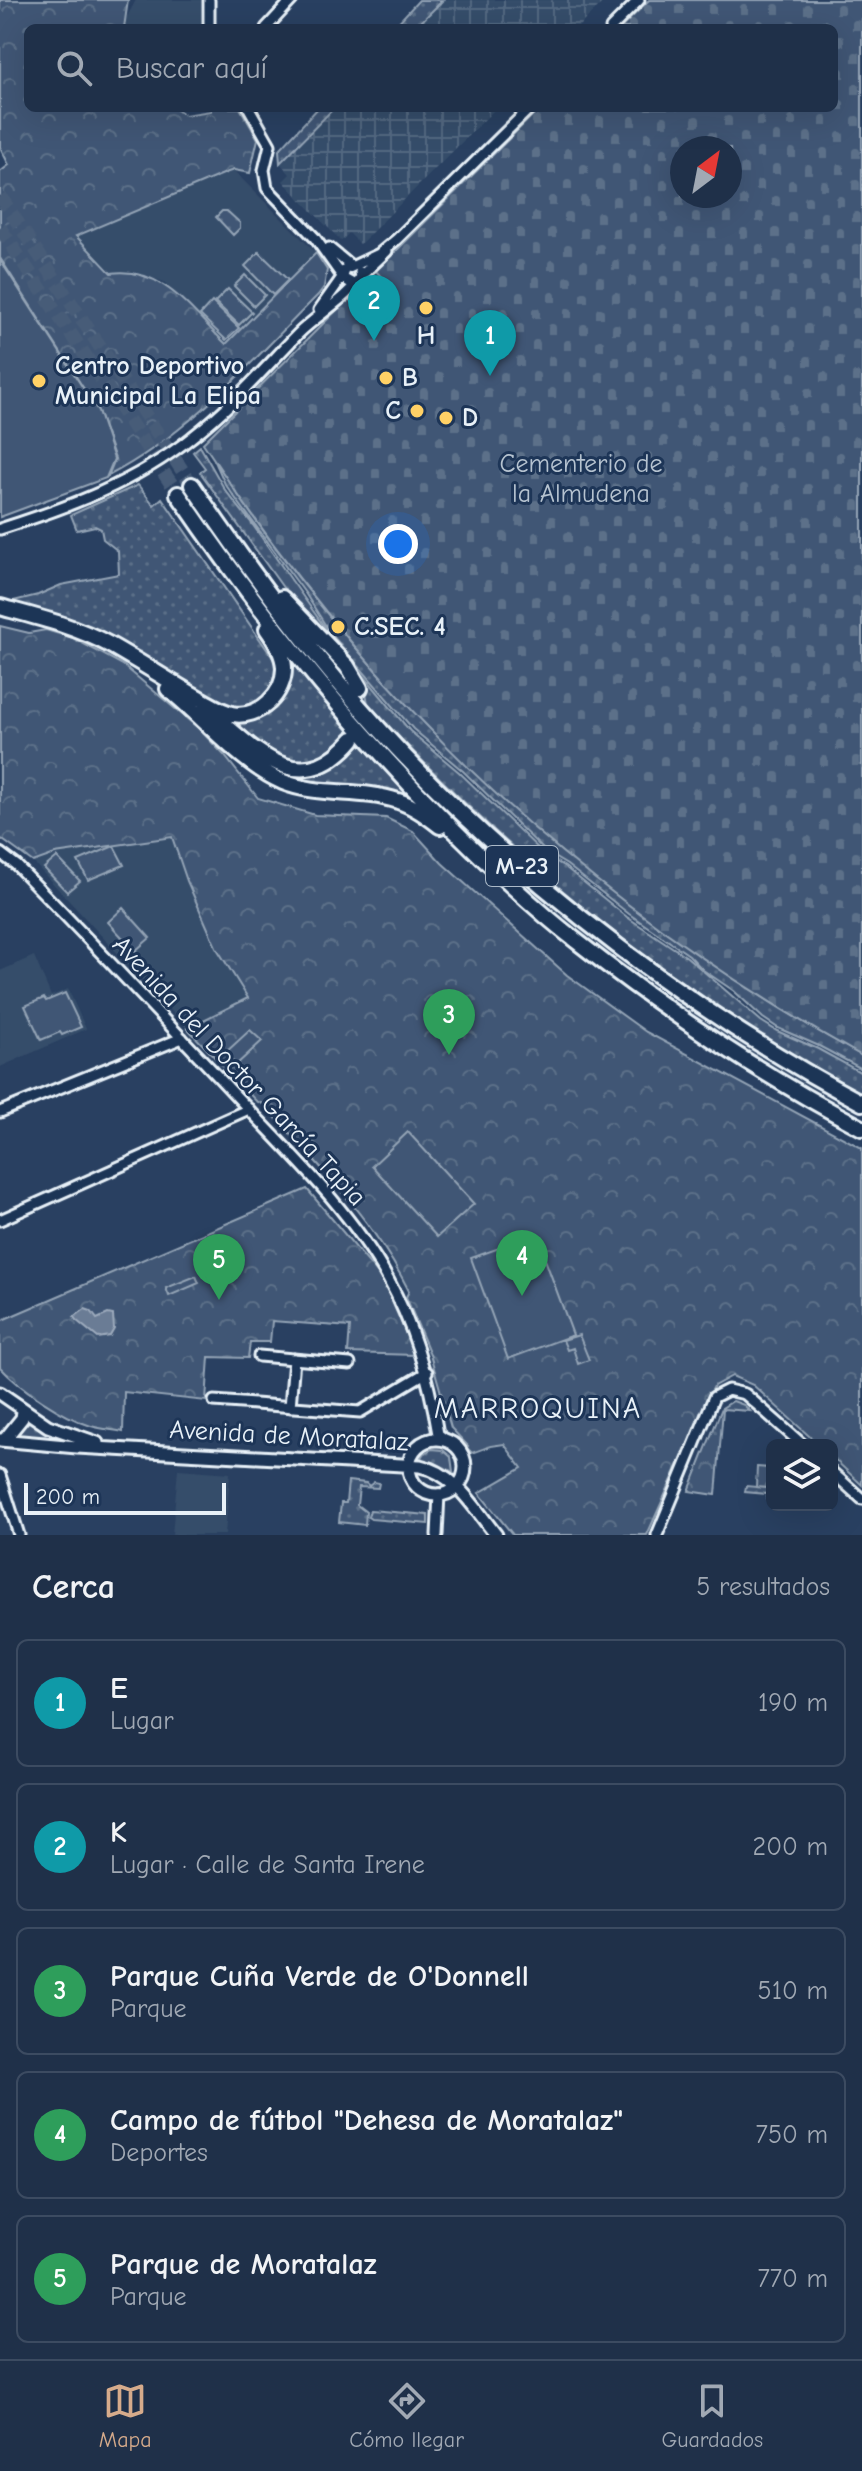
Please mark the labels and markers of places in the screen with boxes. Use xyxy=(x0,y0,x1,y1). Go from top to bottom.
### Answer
pin: 2 xyxy=(348,275,400,341)
marker: H xyxy=(417,299,435,317)
pin: 1 xyxy=(464,310,516,376)
place label: H xyxy=(417,321,435,351)
place label: Centro Deportivo Municipal La Elipa xyxy=(55,351,261,411)
place label: B xyxy=(402,363,418,393)
marker: B xyxy=(377,369,395,387)
marker: Centro Deportivo Municipal La Elipa xyxy=(30,372,48,390)
place label: C xyxy=(385,396,401,426)
marker: C xyxy=(408,402,426,420)
place label: D xyxy=(462,403,478,433)
marker: D xyxy=(437,409,455,427)
place label: C.SEC. 4 xyxy=(354,612,446,642)
marker: C.SEC. 4 xyxy=(329,618,347,636)
pin: 3 xyxy=(423,989,475,1055)
pin: 4 xyxy=(496,1230,548,1296)
pin: 5 xyxy=(193,1234,245,1300)

